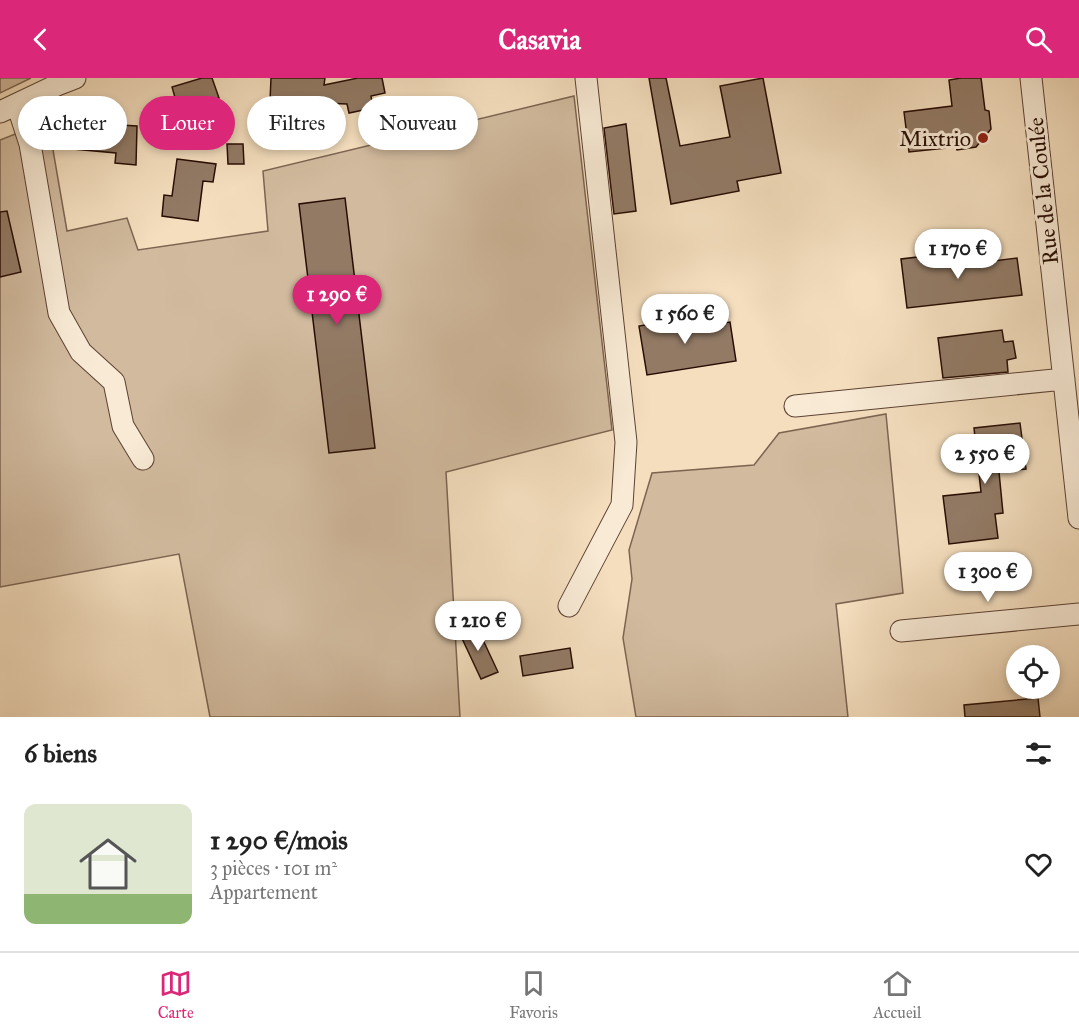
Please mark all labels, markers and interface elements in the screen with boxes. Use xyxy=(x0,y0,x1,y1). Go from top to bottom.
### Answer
icon: back xyxy=(24,23,57,56)
text: Casavia xyxy=(498,23,581,56)
icon: search xyxy=(1022,23,1055,56)
chip: Acheter xyxy=(18,96,127,150)
chip: Louer xyxy=(139,96,235,150)
chip: Filtres xyxy=(247,96,346,150)
chip: Nouveau xyxy=(358,96,478,150)
street label: Rue de la Coulée xyxy=(1022,116,1064,266)
place label: Mixtrio xyxy=(899,125,971,152)
marker: Mixtrio xyxy=(976,131,990,145)
pin: 1 170 € xyxy=(903,229,1013,280)
text: 1 170 € xyxy=(929,236,987,260)
pin: 1 290 € xyxy=(282,275,392,326)
text: 1 290 € xyxy=(307,282,367,306)
pin: 1 560 € xyxy=(630,294,740,345)
text: 1 560 € xyxy=(655,301,715,325)
pin: 2 550 € xyxy=(930,434,1040,485)
text: 2 550 € xyxy=(955,441,1015,465)
pin: 1 300 € xyxy=(933,552,1043,603)
text: 1 300 € xyxy=(958,559,1018,583)
pin: 1 210 € xyxy=(423,601,533,652)
text: 1 210 € xyxy=(449,608,507,632)
map controls xyxy=(1006,645,1060,699)
button: locate xyxy=(1006,645,1060,699)
text: 6 biens xyxy=(24,737,97,769)
icon: filters xyxy=(1022,737,1055,770)
text: 1 290 €/mois xyxy=(210,824,348,856)
icon: home xyxy=(72,828,144,900)
icon: heart xyxy=(1022,848,1055,881)
text: 3 pièces · 101 m² xyxy=(210,856,337,880)
text: Appartement xyxy=(210,880,318,904)
tab: Carte xyxy=(158,967,194,1022)
tab: Favoris xyxy=(509,967,558,1022)
tab: Accueil xyxy=(873,967,921,1022)

